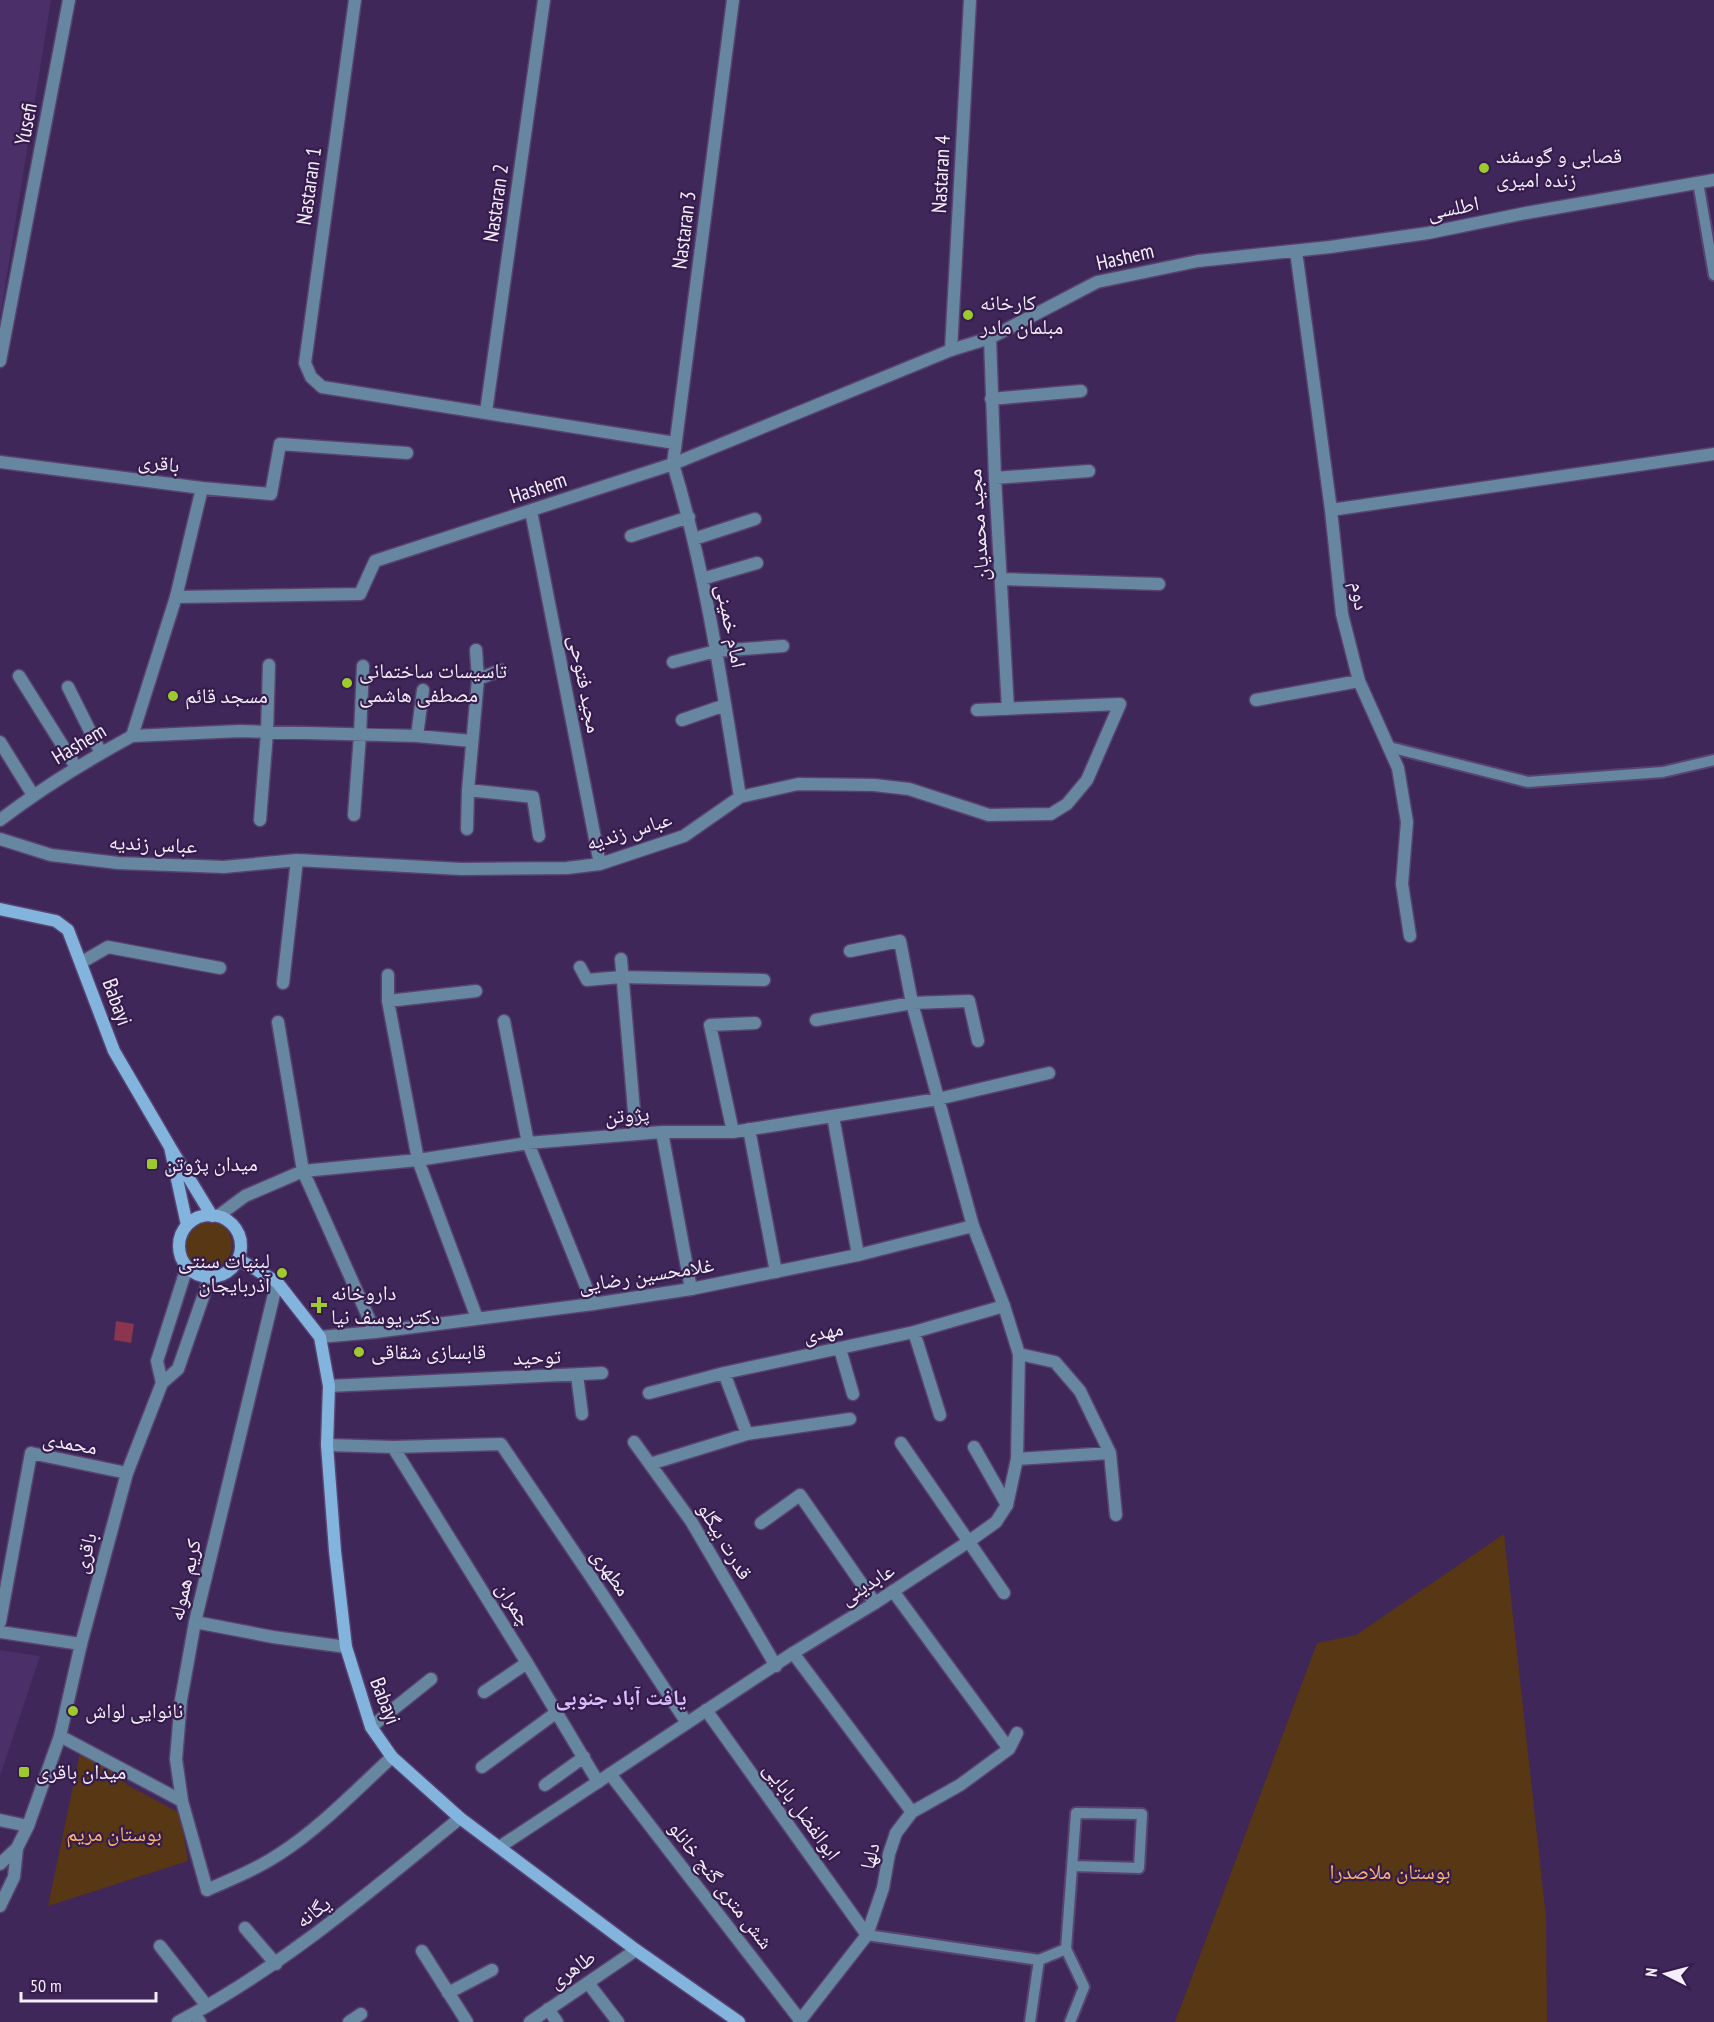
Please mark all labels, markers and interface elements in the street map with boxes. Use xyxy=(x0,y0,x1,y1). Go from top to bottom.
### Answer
street label: Yusefi xyxy=(8,101,43,147)
street label: Nastaran 4 xyxy=(925,134,956,214)
place label: قصابی و گوسفند زنده امیری xyxy=(1496,142,1622,193)
street label: Nastaran 1 xyxy=(290,145,327,227)
marker: قصابی و گوسفند زنده امیری xyxy=(1477,161,1491,175)
street label: Nastaran 2 xyxy=(477,162,514,244)
street label: Nastaran 3 xyxy=(665,189,702,270)
street label: اطلسی xyxy=(1425,189,1481,226)
street label: Hashem xyxy=(1093,237,1156,276)
place label: کارخانه مبلمان مادر xyxy=(979,289,1063,340)
marker: کارخانه مبلمان مادر xyxy=(961,308,975,322)
street label: باقری xyxy=(137,447,181,478)
street label: Hashem xyxy=(506,466,570,509)
street label: مجید محمدیان xyxy=(960,468,995,582)
street label: دوم xyxy=(1344,580,1376,612)
street label: امام خمینی xyxy=(709,582,753,670)
street label: مجید فتوحی xyxy=(563,632,608,735)
place label: تاسیسات ساختمانی مصطفی هاشمی xyxy=(359,657,507,708)
marker: تاسیسات ساختمانی مصطفی هاشمی xyxy=(340,676,354,690)
place label: مسجد قائم xyxy=(185,682,268,710)
marker: مسجد قائم xyxy=(166,689,180,703)
street label: Hashem xyxy=(47,717,111,770)
street label: عباس زندیه xyxy=(583,805,675,856)
street label: عباس زندیه xyxy=(108,828,198,859)
street label: Babayi xyxy=(97,975,138,1029)
street label: پژوتن xyxy=(603,1099,651,1130)
place label: میدان پژوتن xyxy=(164,1150,258,1177)
marker: میدان پژوتن xyxy=(145,1157,159,1171)
place label: لبنیات سنتی آذربایجان xyxy=(178,1247,271,1298)
street label: غلامحسین رضایی xyxy=(576,1250,716,1299)
marker: لبنیات سنتی آذربایجان xyxy=(275,1266,289,1280)
place label: داروخانه دکتر یوسف نیا xyxy=(331,1279,440,1330)
marker: داروخانه دکتر یوسف نیا xyxy=(312,1298,326,1312)
street label: مهدی xyxy=(800,1314,846,1349)
place label: قابسازی شقاقی xyxy=(371,1338,486,1365)
street label: توحید xyxy=(513,1342,561,1371)
marker: قابسازی شقاقی xyxy=(352,1345,366,1359)
street label: محمدی xyxy=(41,1424,100,1461)
street label: قدرت بیگلو xyxy=(692,1497,759,1584)
street label: باقری xyxy=(66,1529,103,1576)
street label: کریم هموله xyxy=(162,1536,208,1624)
street label: مطهری xyxy=(586,1543,637,1601)
street label: عابدینی xyxy=(834,1556,899,1611)
street label: چمران xyxy=(490,1576,539,1631)
street label: Babayi xyxy=(364,1673,407,1728)
district label: یافت آباد جنوبی xyxy=(555,1683,687,1711)
place label: نانوایی لواش xyxy=(85,1697,183,1724)
marker: نانوایی لواش xyxy=(66,1704,80,1718)
street label: ابوالفضل بابایی xyxy=(758,1756,847,1865)
place label: میدان باقری xyxy=(36,1758,126,1785)
marker: میدان باقری xyxy=(17,1765,31,1779)
street label: شش متری گنج خانلو xyxy=(663,1815,780,1954)
park label: بوستان مریم xyxy=(66,1820,162,1848)
street label: دلها xyxy=(853,1840,886,1872)
park label: بوستان ملاصدرا xyxy=(1329,1858,1451,1885)
street label: یگانه xyxy=(290,1890,336,1934)
street label: طاهری xyxy=(543,1943,601,1994)
north arrow xyxy=(1636,1944,1696,2004)
scale bar xyxy=(21,1965,156,2003)
text: N xyxy=(1641,1967,1661,1978)
text: 50 m xyxy=(30,1974,62,1997)

